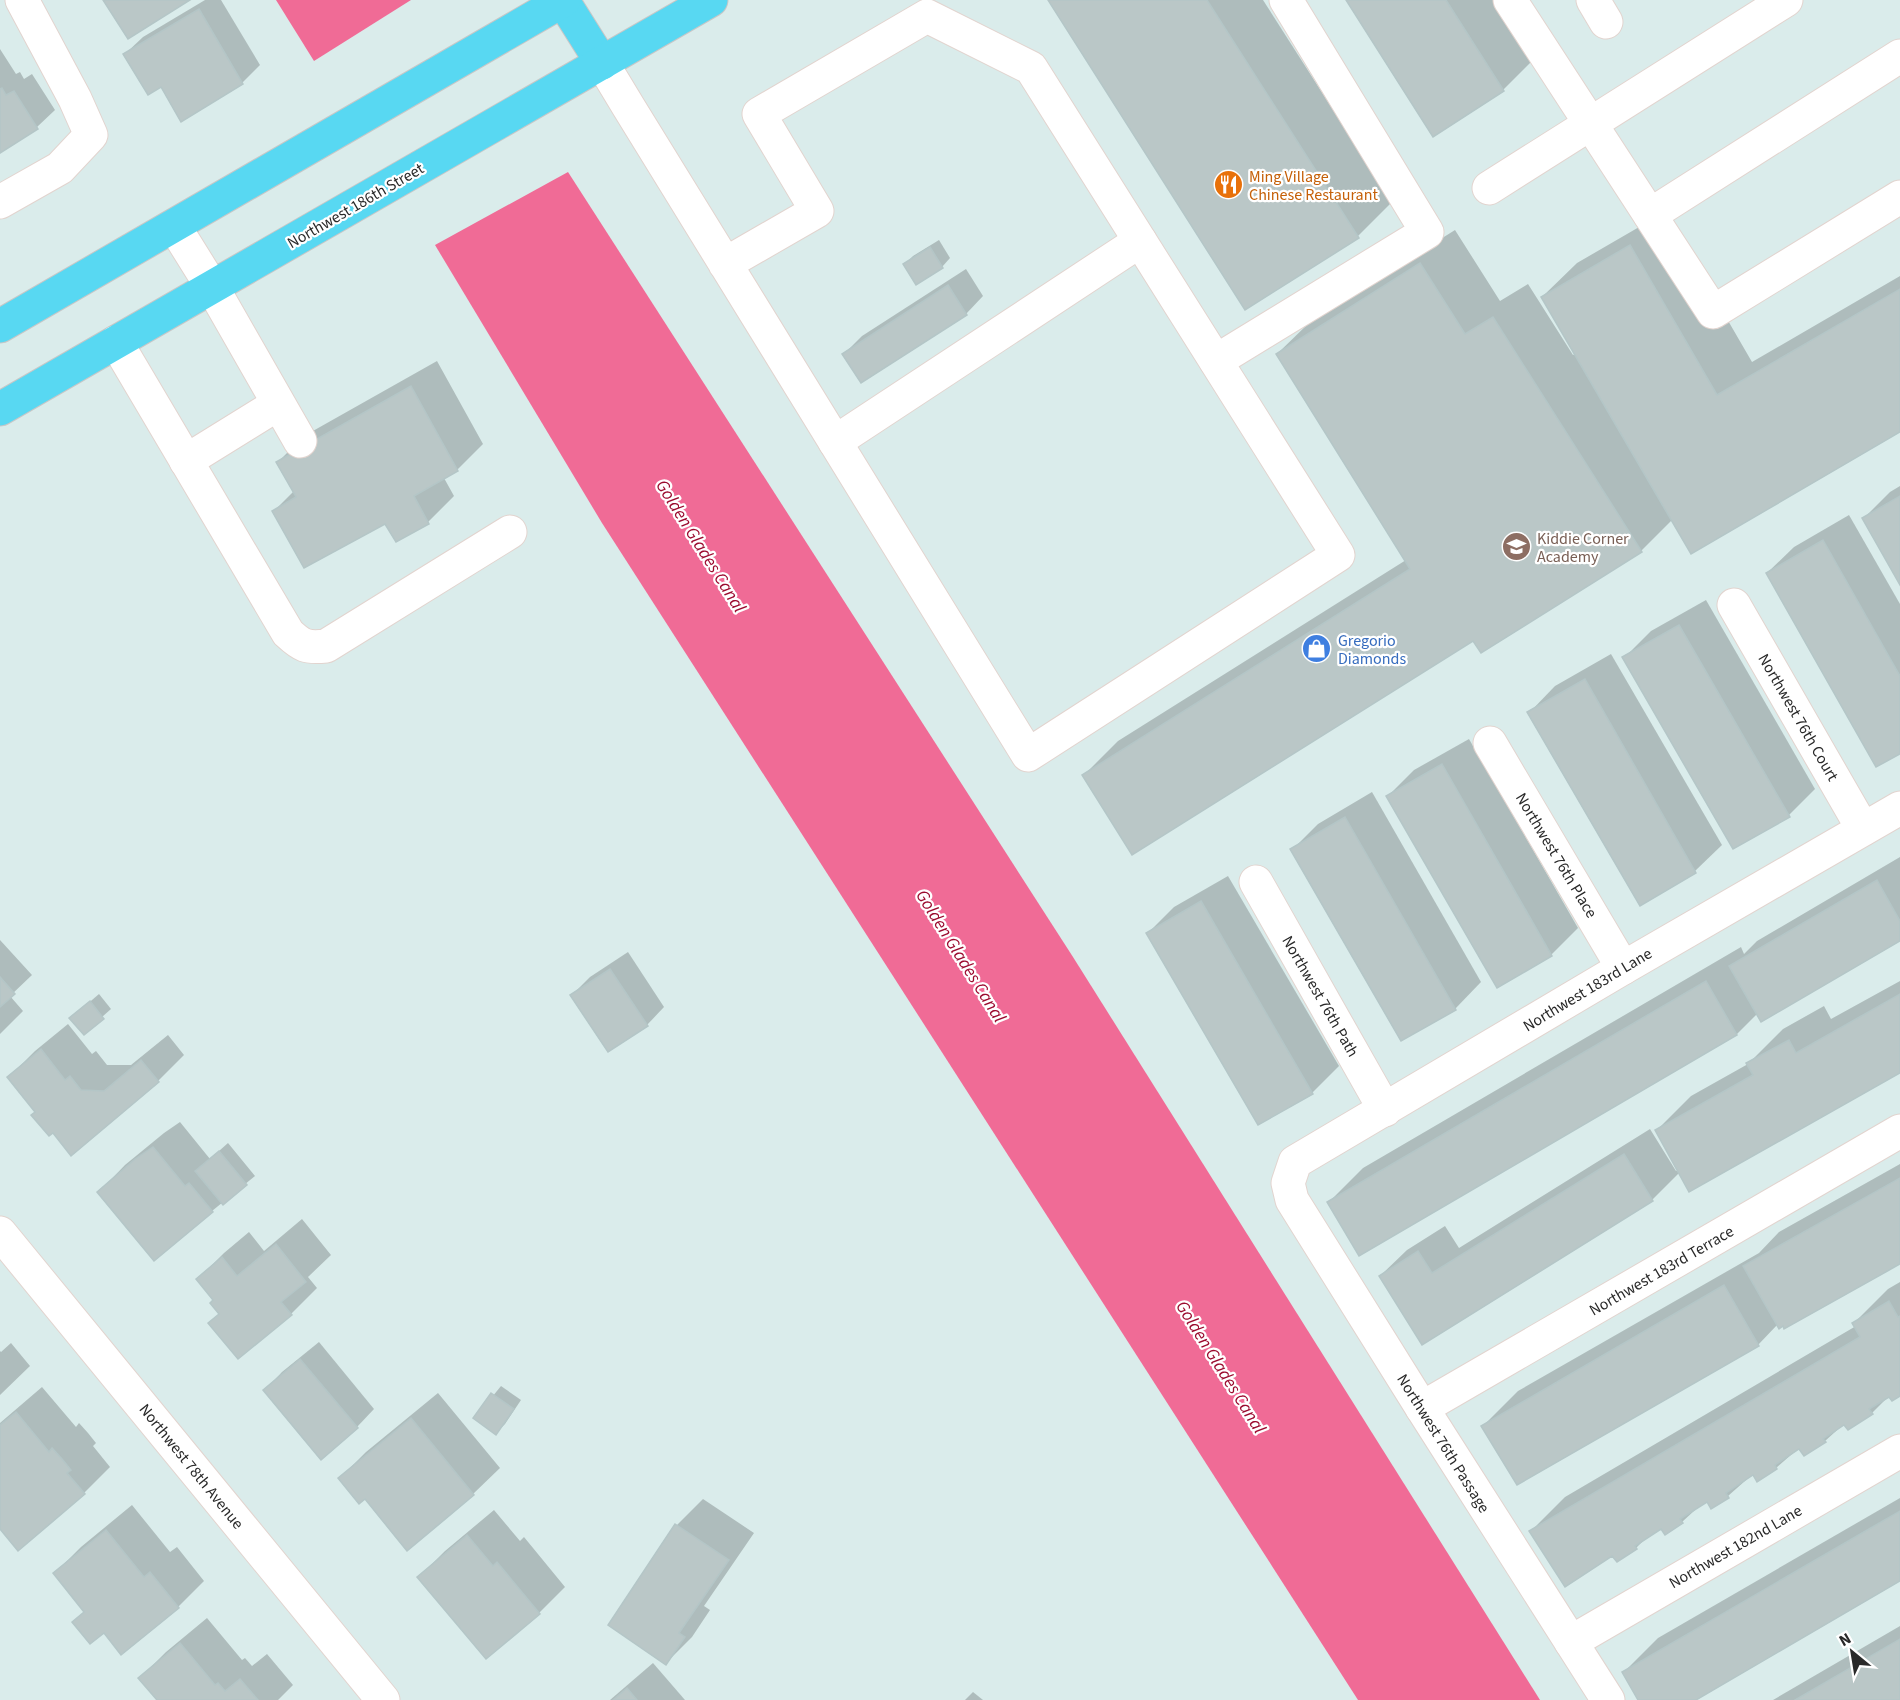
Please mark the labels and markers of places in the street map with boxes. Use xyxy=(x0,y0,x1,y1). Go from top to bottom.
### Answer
place label: Ming Village Chinese Restaurant xyxy=(1249,166,1378,206)
restaurant icon: Ming Village Chinese Restaurant xyxy=(1212,169,1244,201)
place label: Kiddie Corner Academy xyxy=(1537,528,1629,568)
school or university icon: Kiddie Corner Academy xyxy=(1500,531,1532,563)
place label: Gregorio Diamonds xyxy=(1338,630,1406,670)
shop icon: Gregorio Diamonds xyxy=(1301,633,1333,665)

